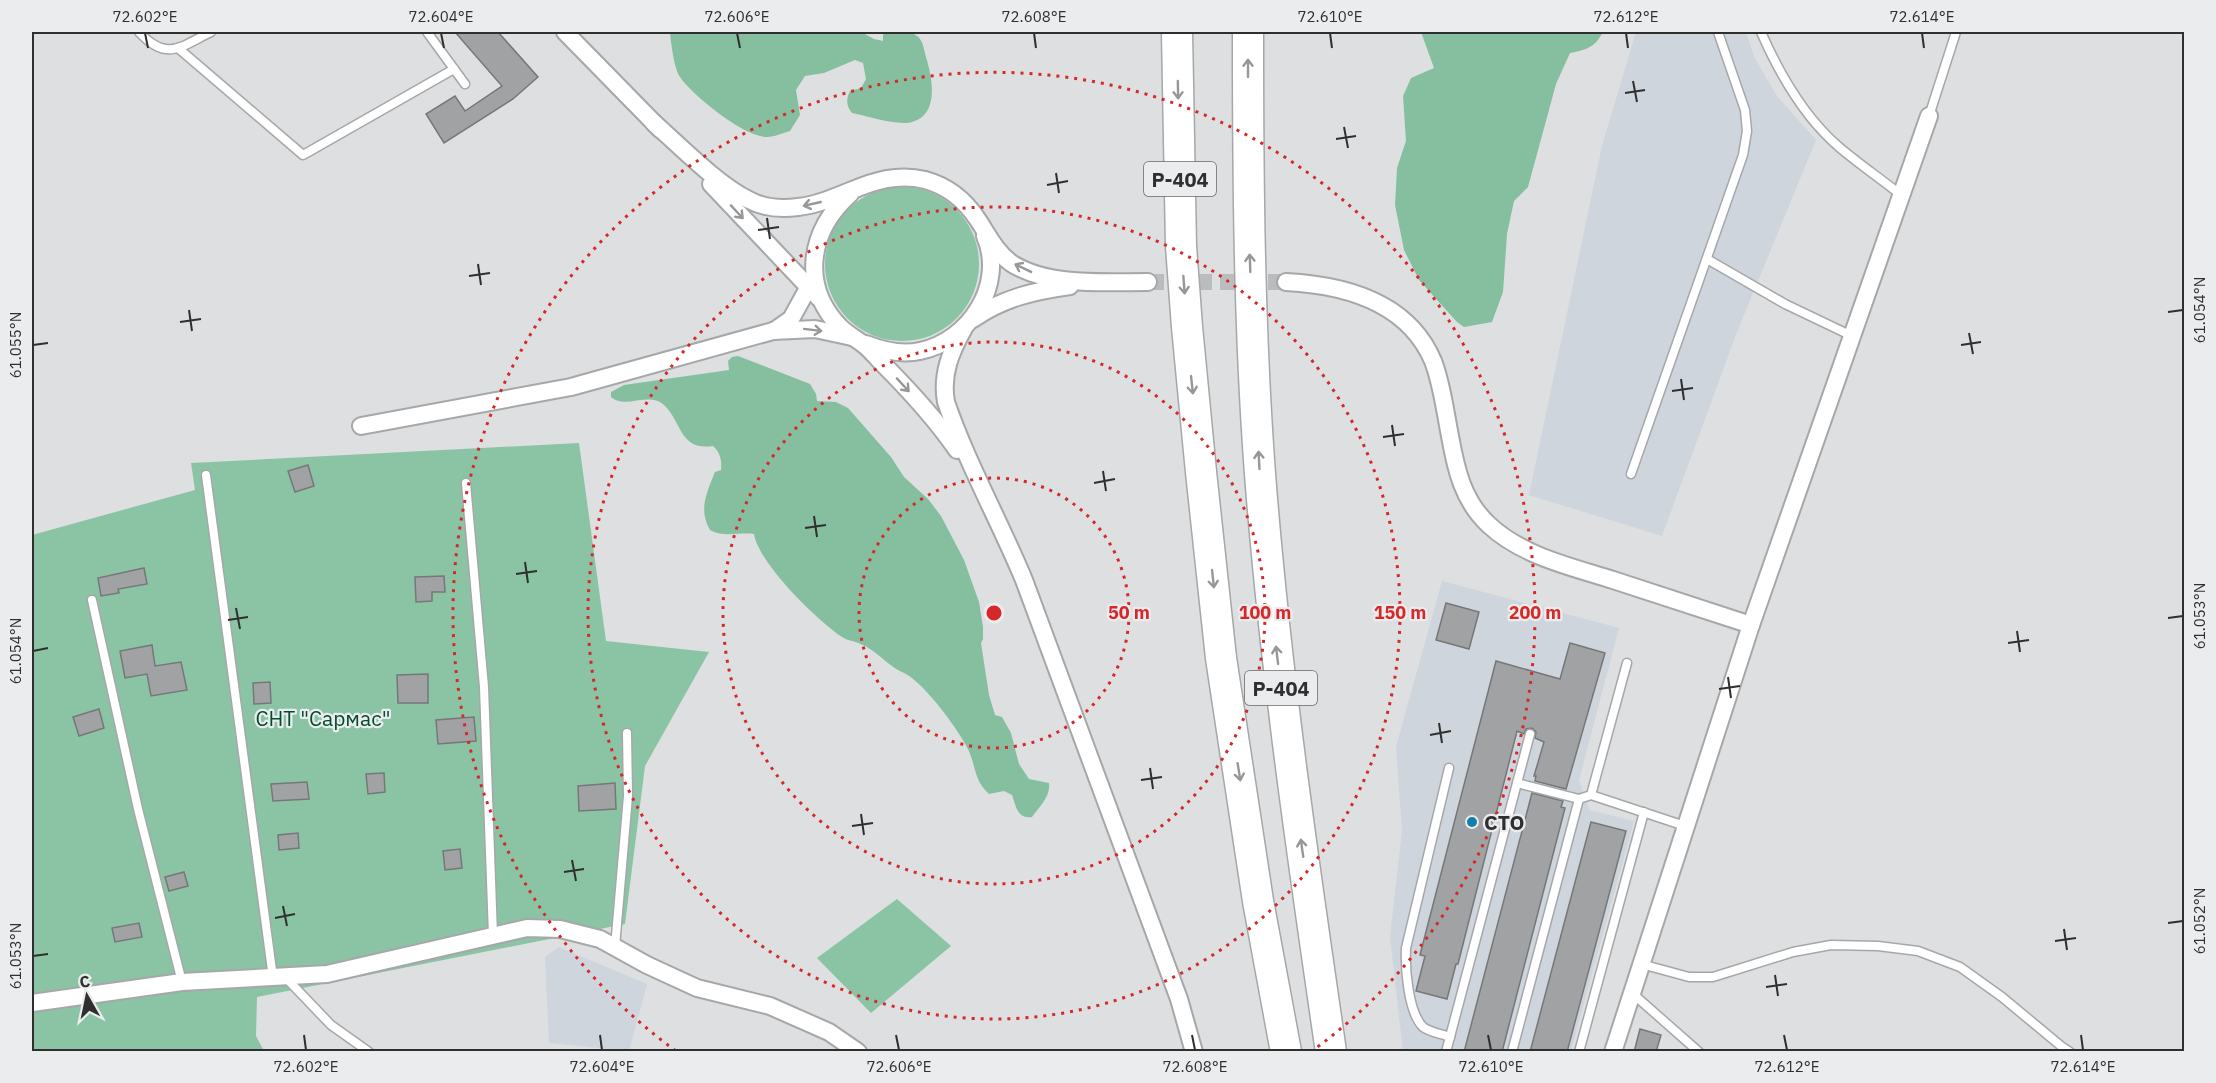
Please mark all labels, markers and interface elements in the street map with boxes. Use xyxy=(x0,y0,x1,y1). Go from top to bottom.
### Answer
text: 72.602°E xyxy=(113,7,177,26)
text: 72.604°E xyxy=(409,7,473,26)
text: 72.606°E xyxy=(705,7,769,26)
text: 72.608°E xyxy=(1002,7,1066,26)
text: 72.610°E xyxy=(1298,7,1362,26)
text: 72.612°E xyxy=(1594,7,1658,26)
text: 72.614°E xyxy=(1890,7,1954,26)
one-way arrow xyxy=(1242,58,1254,78)
one-way arrow xyxy=(1172,79,1184,99)
road number: Р-404 xyxy=(1144,162,1216,196)
one-way arrow xyxy=(802,199,822,210)
one-way arrow xyxy=(730,204,744,219)
one-way arrow xyxy=(1244,253,1255,273)
one-way arrow xyxy=(1014,262,1032,274)
one-way arrow xyxy=(1179,274,1190,294)
text: 61.054°N xyxy=(2190,277,2209,343)
text: 61.055°N xyxy=(6,312,25,378)
one-way arrow xyxy=(802,325,822,336)
one-way arrow xyxy=(1187,375,1198,394)
one-way arrow xyxy=(896,377,910,392)
one-way arrow xyxy=(1254,451,1265,471)
one-way arrow xyxy=(1208,569,1219,588)
text: 61.053°N xyxy=(2190,583,2209,649)
text: 50 m xyxy=(1108,601,1150,624)
text: 100 m xyxy=(1239,601,1291,624)
text: 150 m xyxy=(1374,601,1426,624)
text: 200 m xyxy=(1509,601,1561,624)
centre of rings xyxy=(984,603,1004,623)
text: 61.054°N xyxy=(6,618,25,684)
one-way arrow xyxy=(1271,645,1282,665)
road number: Р-404 xyxy=(1245,671,1317,705)
park label: СНТ "Сармас" xyxy=(255,704,391,732)
one-way arrow xyxy=(1233,762,1244,782)
place label: СТО xyxy=(1484,808,1524,836)
marker: СТО xyxy=(1465,815,1479,829)
one-way arrow xyxy=(1296,839,1307,858)
text: 61.052°N xyxy=(2190,888,2209,954)
text: 61.053°N xyxy=(6,923,25,989)
north arrow xyxy=(57,966,117,1026)
text: С xyxy=(78,970,91,992)
text: 72.602°E xyxy=(274,1057,338,1076)
text: 72.604°E xyxy=(570,1057,634,1076)
text: 72.606°E xyxy=(867,1057,931,1076)
text: 72.608°E xyxy=(1163,1057,1227,1076)
text: 72.610°E xyxy=(1459,1057,1523,1076)
text: 72.612°E xyxy=(1755,1057,1819,1076)
text: 72.614°E xyxy=(2051,1057,2115,1076)

